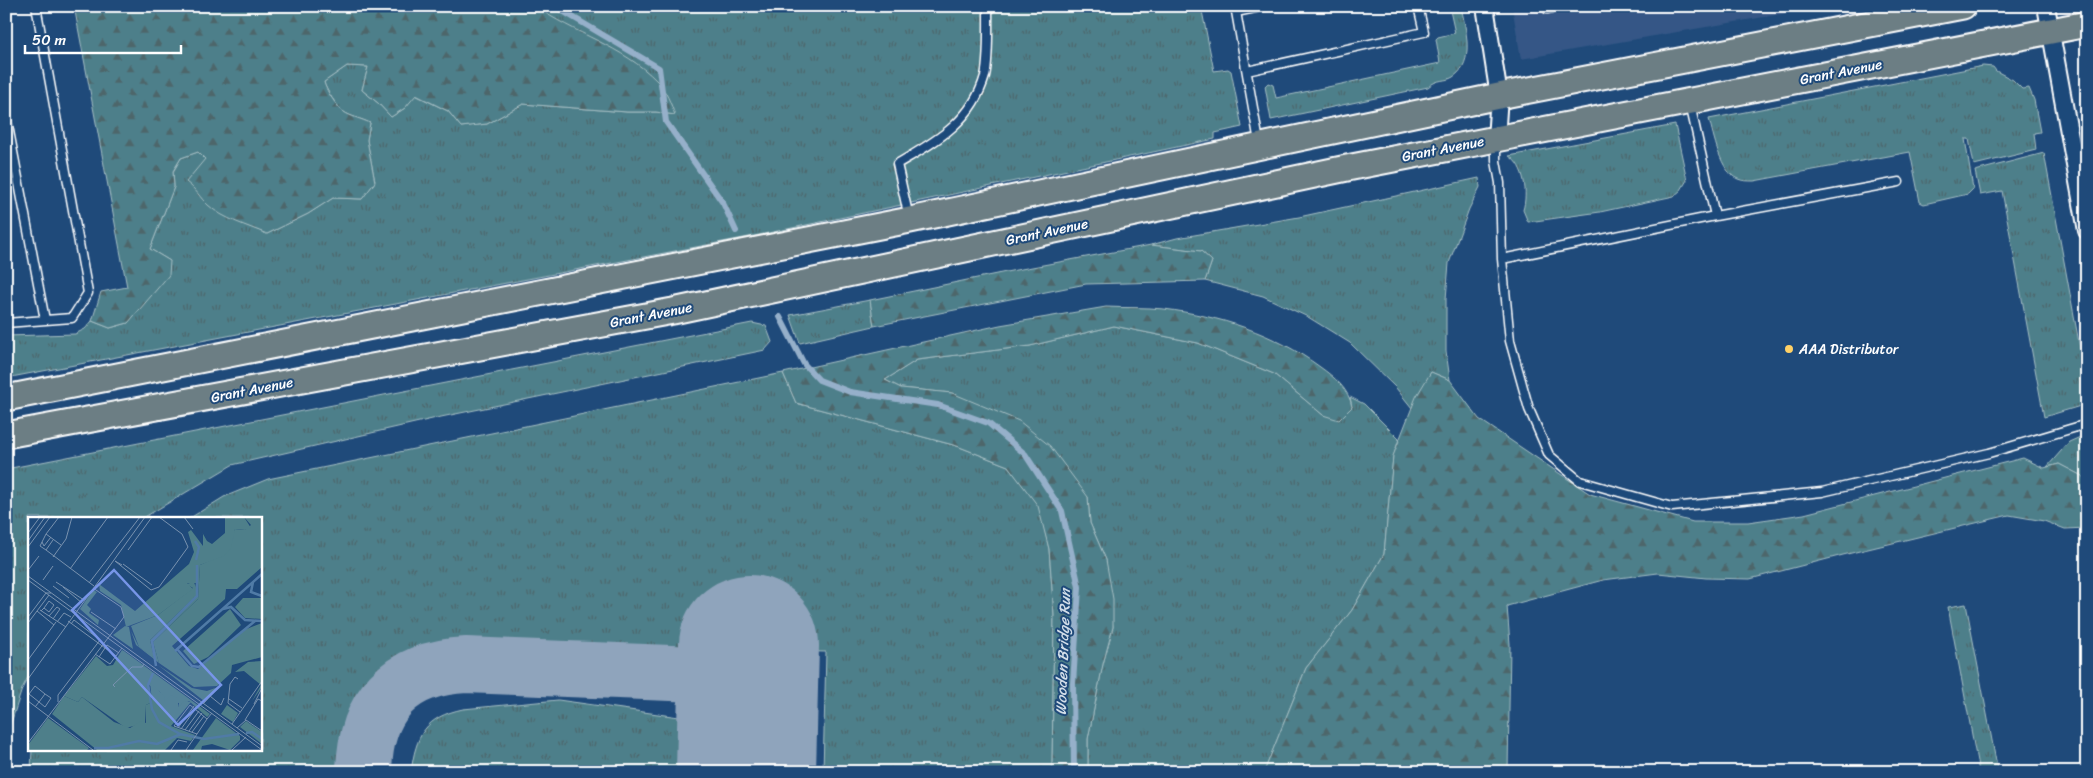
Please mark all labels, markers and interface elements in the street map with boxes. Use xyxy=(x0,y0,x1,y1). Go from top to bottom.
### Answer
scale bar xyxy=(25,22,181,54)
text: 50 m xyxy=(32,27,67,53)
street label: Grant Avenue xyxy=(1798,52,1884,92)
street label: Grant Avenue xyxy=(1400,129,1486,169)
street label: Grant Avenue xyxy=(1004,211,1090,253)
street label: Grant Avenue xyxy=(608,295,694,335)
place label: AAA Distributor xyxy=(1798,337,1900,362)
marker: AAA Distributor xyxy=(1783,343,1795,355)
street label: Grant Avenue xyxy=(209,370,295,410)
inset map xyxy=(28,517,261,750)
water label: Wooden Bridge Run xyxy=(1048,587,1078,715)

